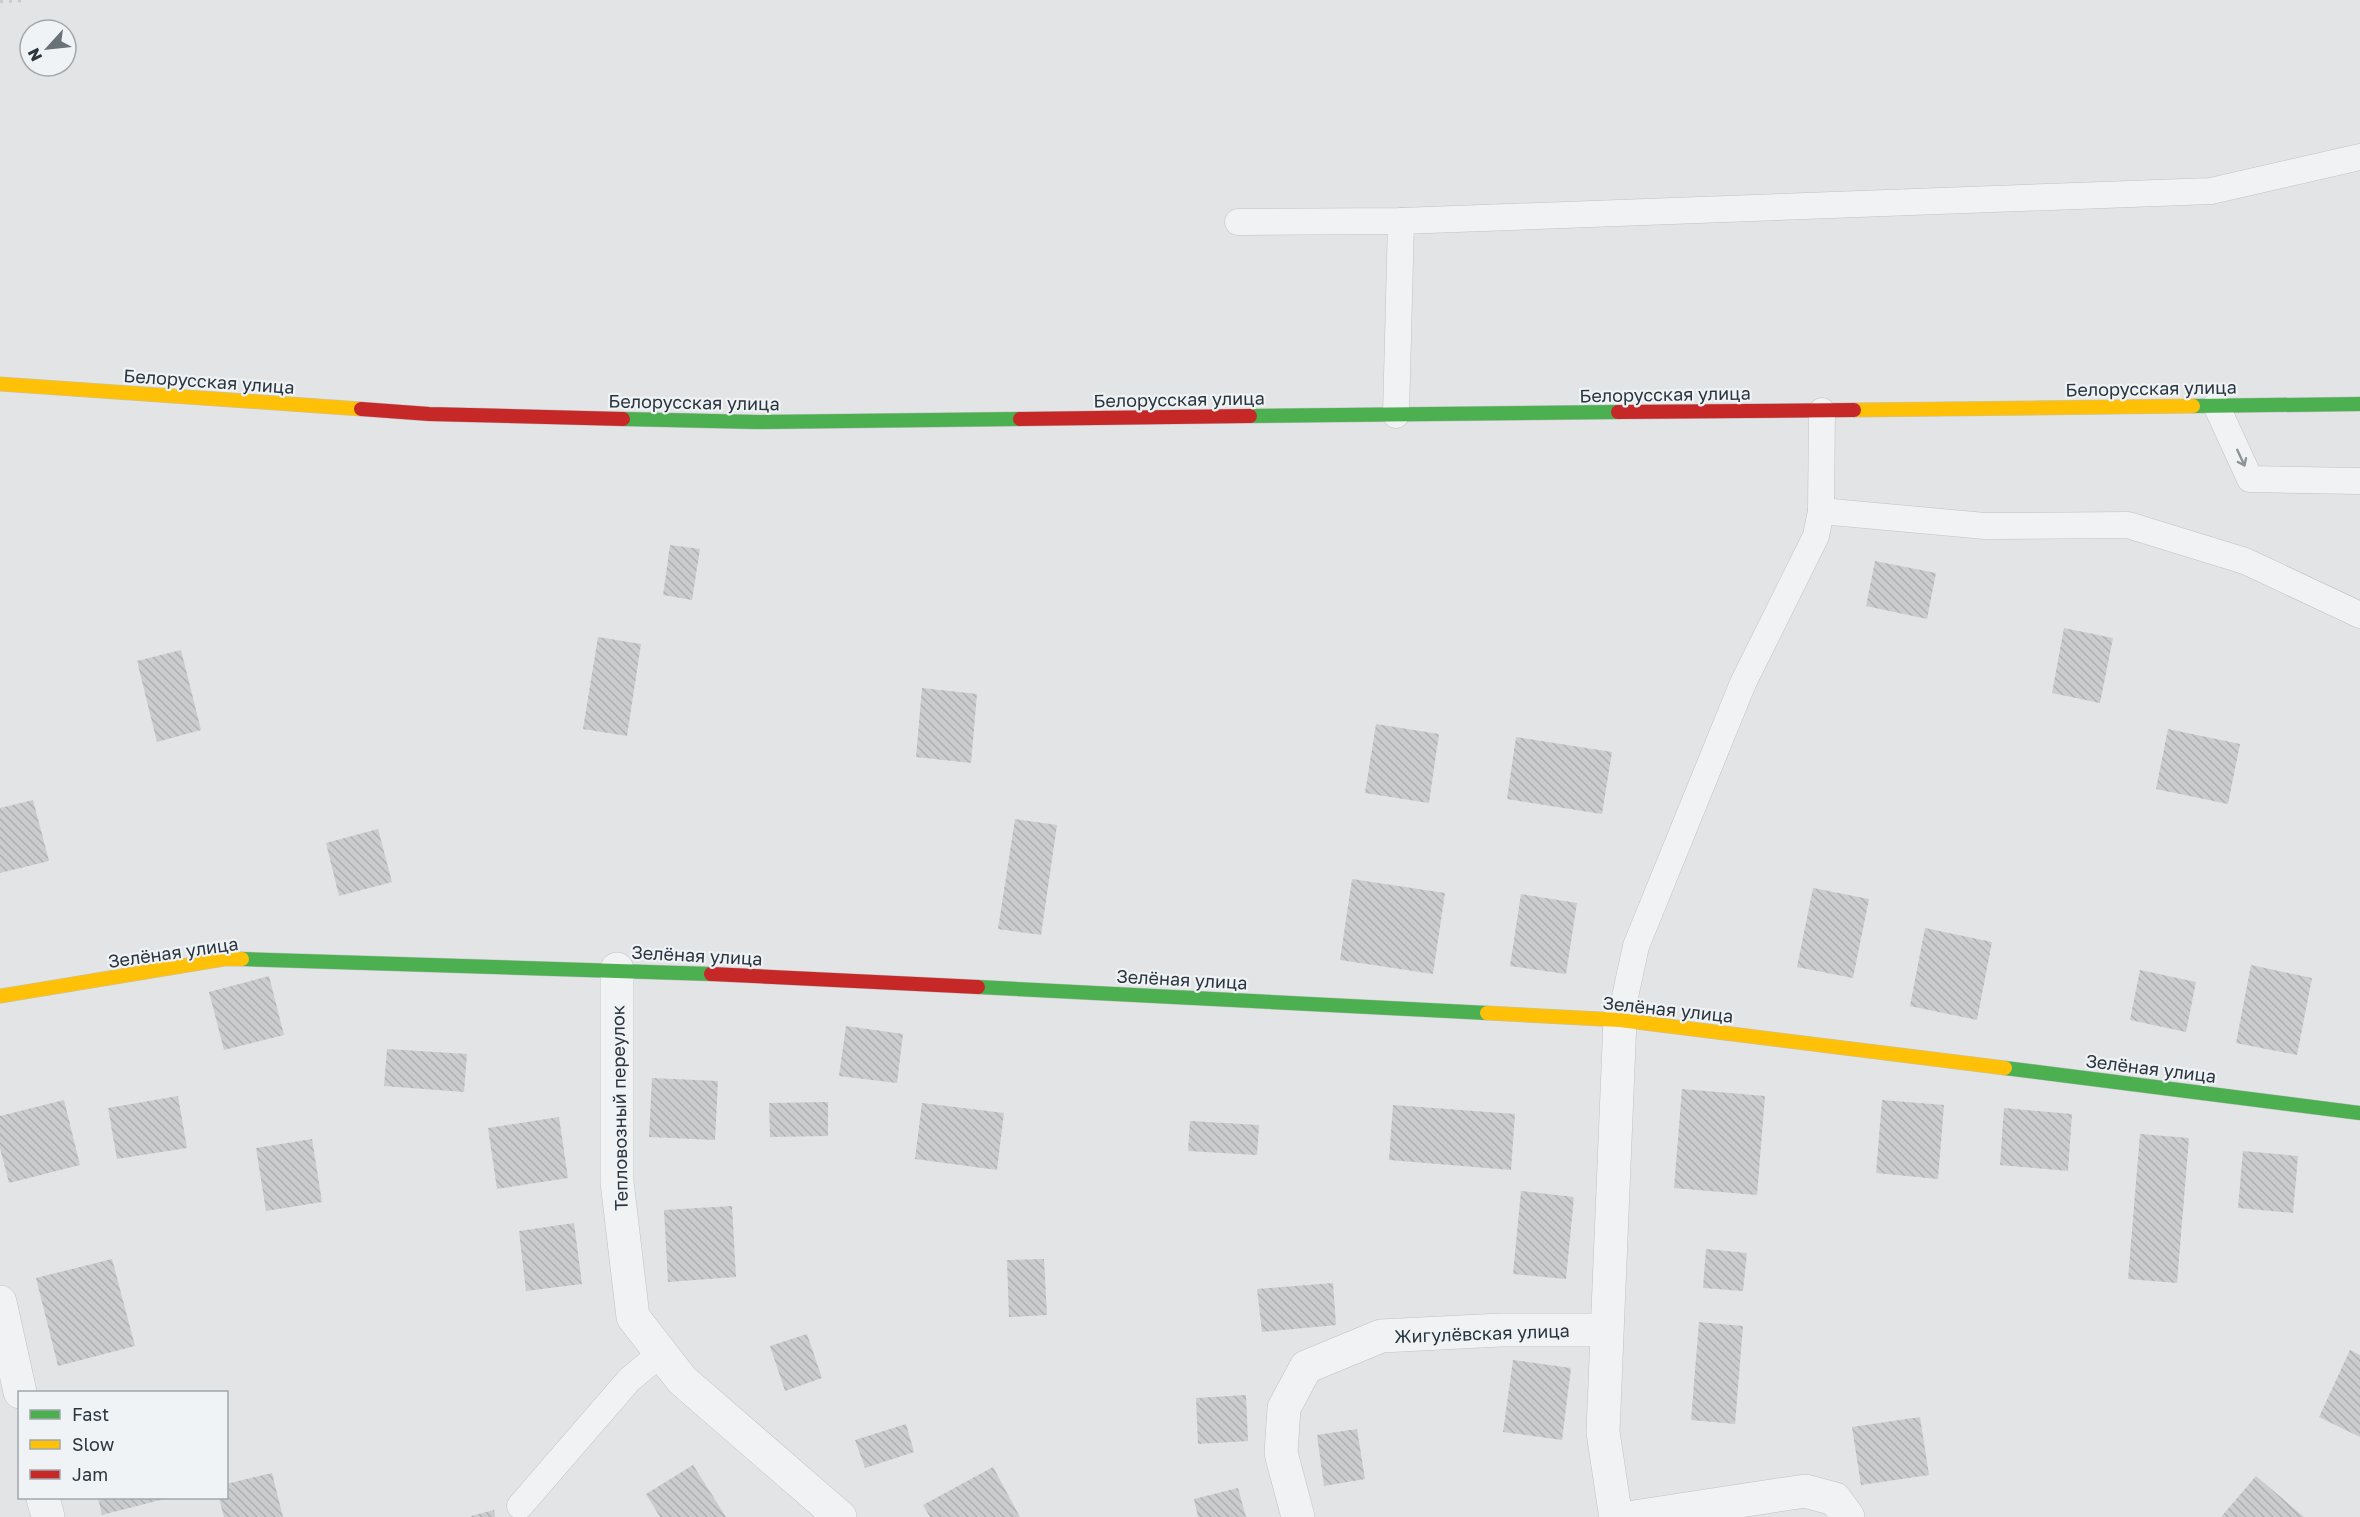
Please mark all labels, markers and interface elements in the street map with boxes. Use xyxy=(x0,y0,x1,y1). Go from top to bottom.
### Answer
north arrow xyxy=(18,18,78,78)
text: N xyxy=(23,45,46,65)
street label: Белорусская улица xyxy=(123,364,295,398)
street label: Белорусская улица xyxy=(2065,376,2237,400)
street label: Белорусская улица xyxy=(1579,382,1751,406)
street label: Белорусская улица xyxy=(1093,387,1265,411)
street label: Белорусская улица xyxy=(608,390,780,414)
one-way arrow xyxy=(2235,449,2247,467)
street label: Зелёная улица xyxy=(106,932,240,972)
street label: Зелёная улица xyxy=(631,941,763,969)
street label: Зелёная улица xyxy=(1116,965,1248,993)
street label: Зелёная улица xyxy=(1602,991,1734,1027)
street label: Тепловозный переулок xyxy=(606,1005,632,1211)
street label: Зелёная улица xyxy=(2084,1049,2218,1087)
street label: Жигулёвская улица xyxy=(1394,1319,1570,1347)
legend xyxy=(18,1391,228,1499)
text: Fast xyxy=(72,1403,109,1425)
text: Slow xyxy=(72,1433,115,1455)
text: Jam xyxy=(72,1463,108,1485)

